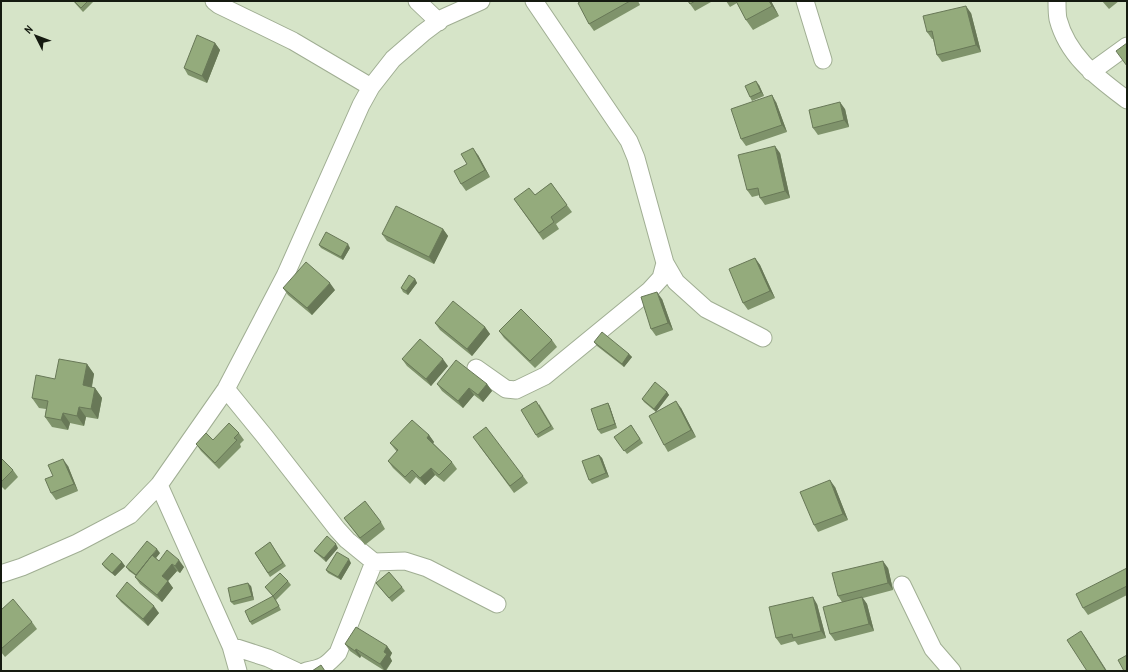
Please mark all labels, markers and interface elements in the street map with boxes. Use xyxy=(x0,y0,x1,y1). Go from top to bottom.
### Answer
north arrow xyxy=(16,16,56,56)
text: N xyxy=(21,22,36,36)

